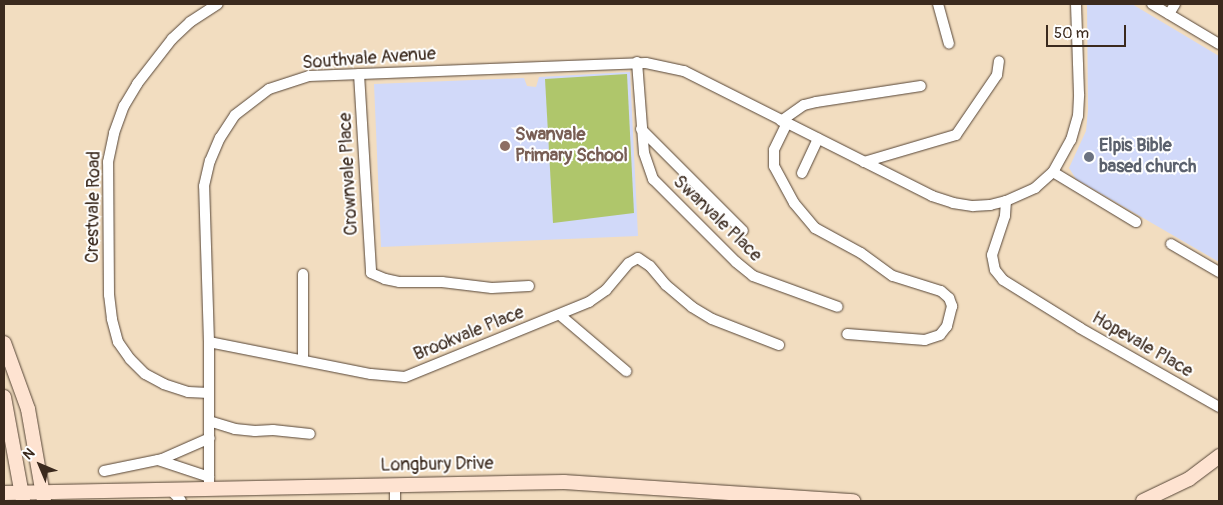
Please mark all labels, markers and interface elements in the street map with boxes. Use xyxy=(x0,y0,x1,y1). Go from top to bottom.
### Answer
scale bar xyxy=(1048,15,1128,47)
text: 50 m xyxy=(1054,24,1089,43)
street label: Southvale Avenue xyxy=(302,44,436,74)
street label: Crownvale Place xyxy=(335,112,363,236)
place label: Swanvale Primary School xyxy=(515,125,628,168)
place label: Elpis Bible based church xyxy=(1099,136,1197,178)
marker: Swanvale Primary School xyxy=(499,140,511,152)
street label: Crestvale Road xyxy=(82,151,106,263)
marker: Elpis Bible based church xyxy=(1083,151,1095,163)
street label: Swanvale Place xyxy=(668,171,766,267)
street label: Brookvale Place xyxy=(411,302,527,366)
street label: Hopevale Place xyxy=(1088,307,1196,383)
north arrow xyxy=(15,440,65,490)
text: N xyxy=(20,445,38,463)
street label: Longbury Drive xyxy=(380,453,494,477)

